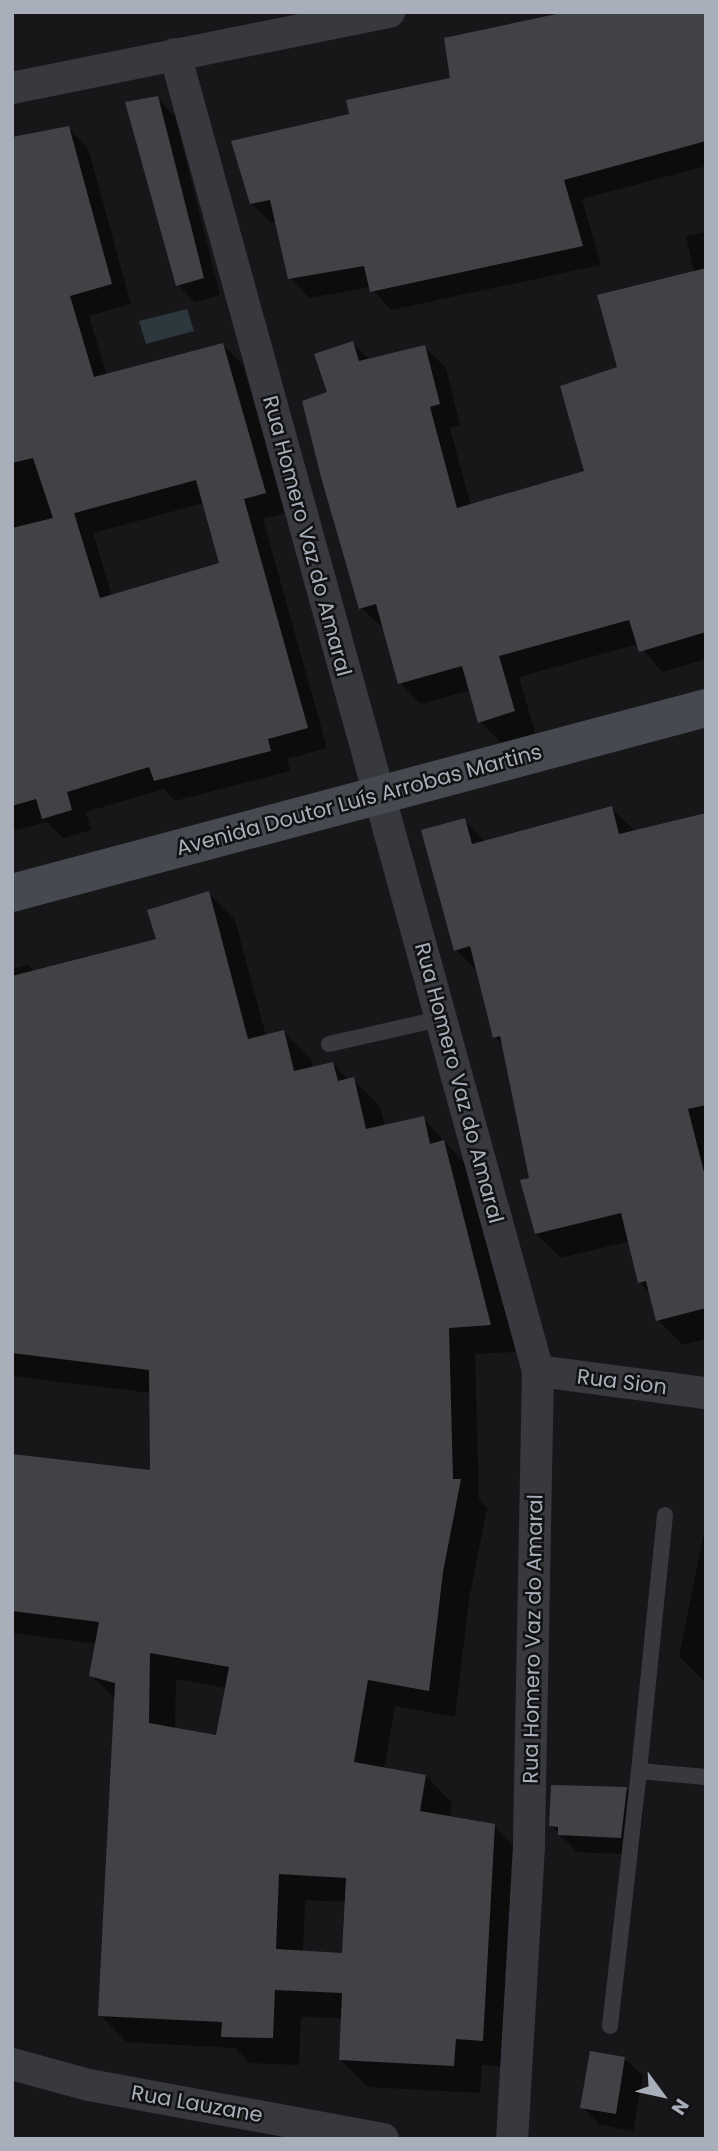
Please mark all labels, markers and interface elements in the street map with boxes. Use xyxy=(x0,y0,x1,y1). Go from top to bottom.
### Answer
street label: Rua Homero Vaz do Amaral xyxy=(257,393,357,679)
street label: Avenida Doutor Luís Arrobas Martins xyxy=(173,739,545,861)
street label: Rua Homero Vaz do Amaral xyxy=(409,940,509,1226)
street label: Rua Sion xyxy=(576,1364,668,1400)
street label: Rua Homero Vaz do Amaral xyxy=(518,1494,548,1784)
north arrow xyxy=(627,2060,697,2130)
street label: Rua Lauzane xyxy=(129,2080,265,2128)
text: N xyxy=(665,2093,695,2120)

